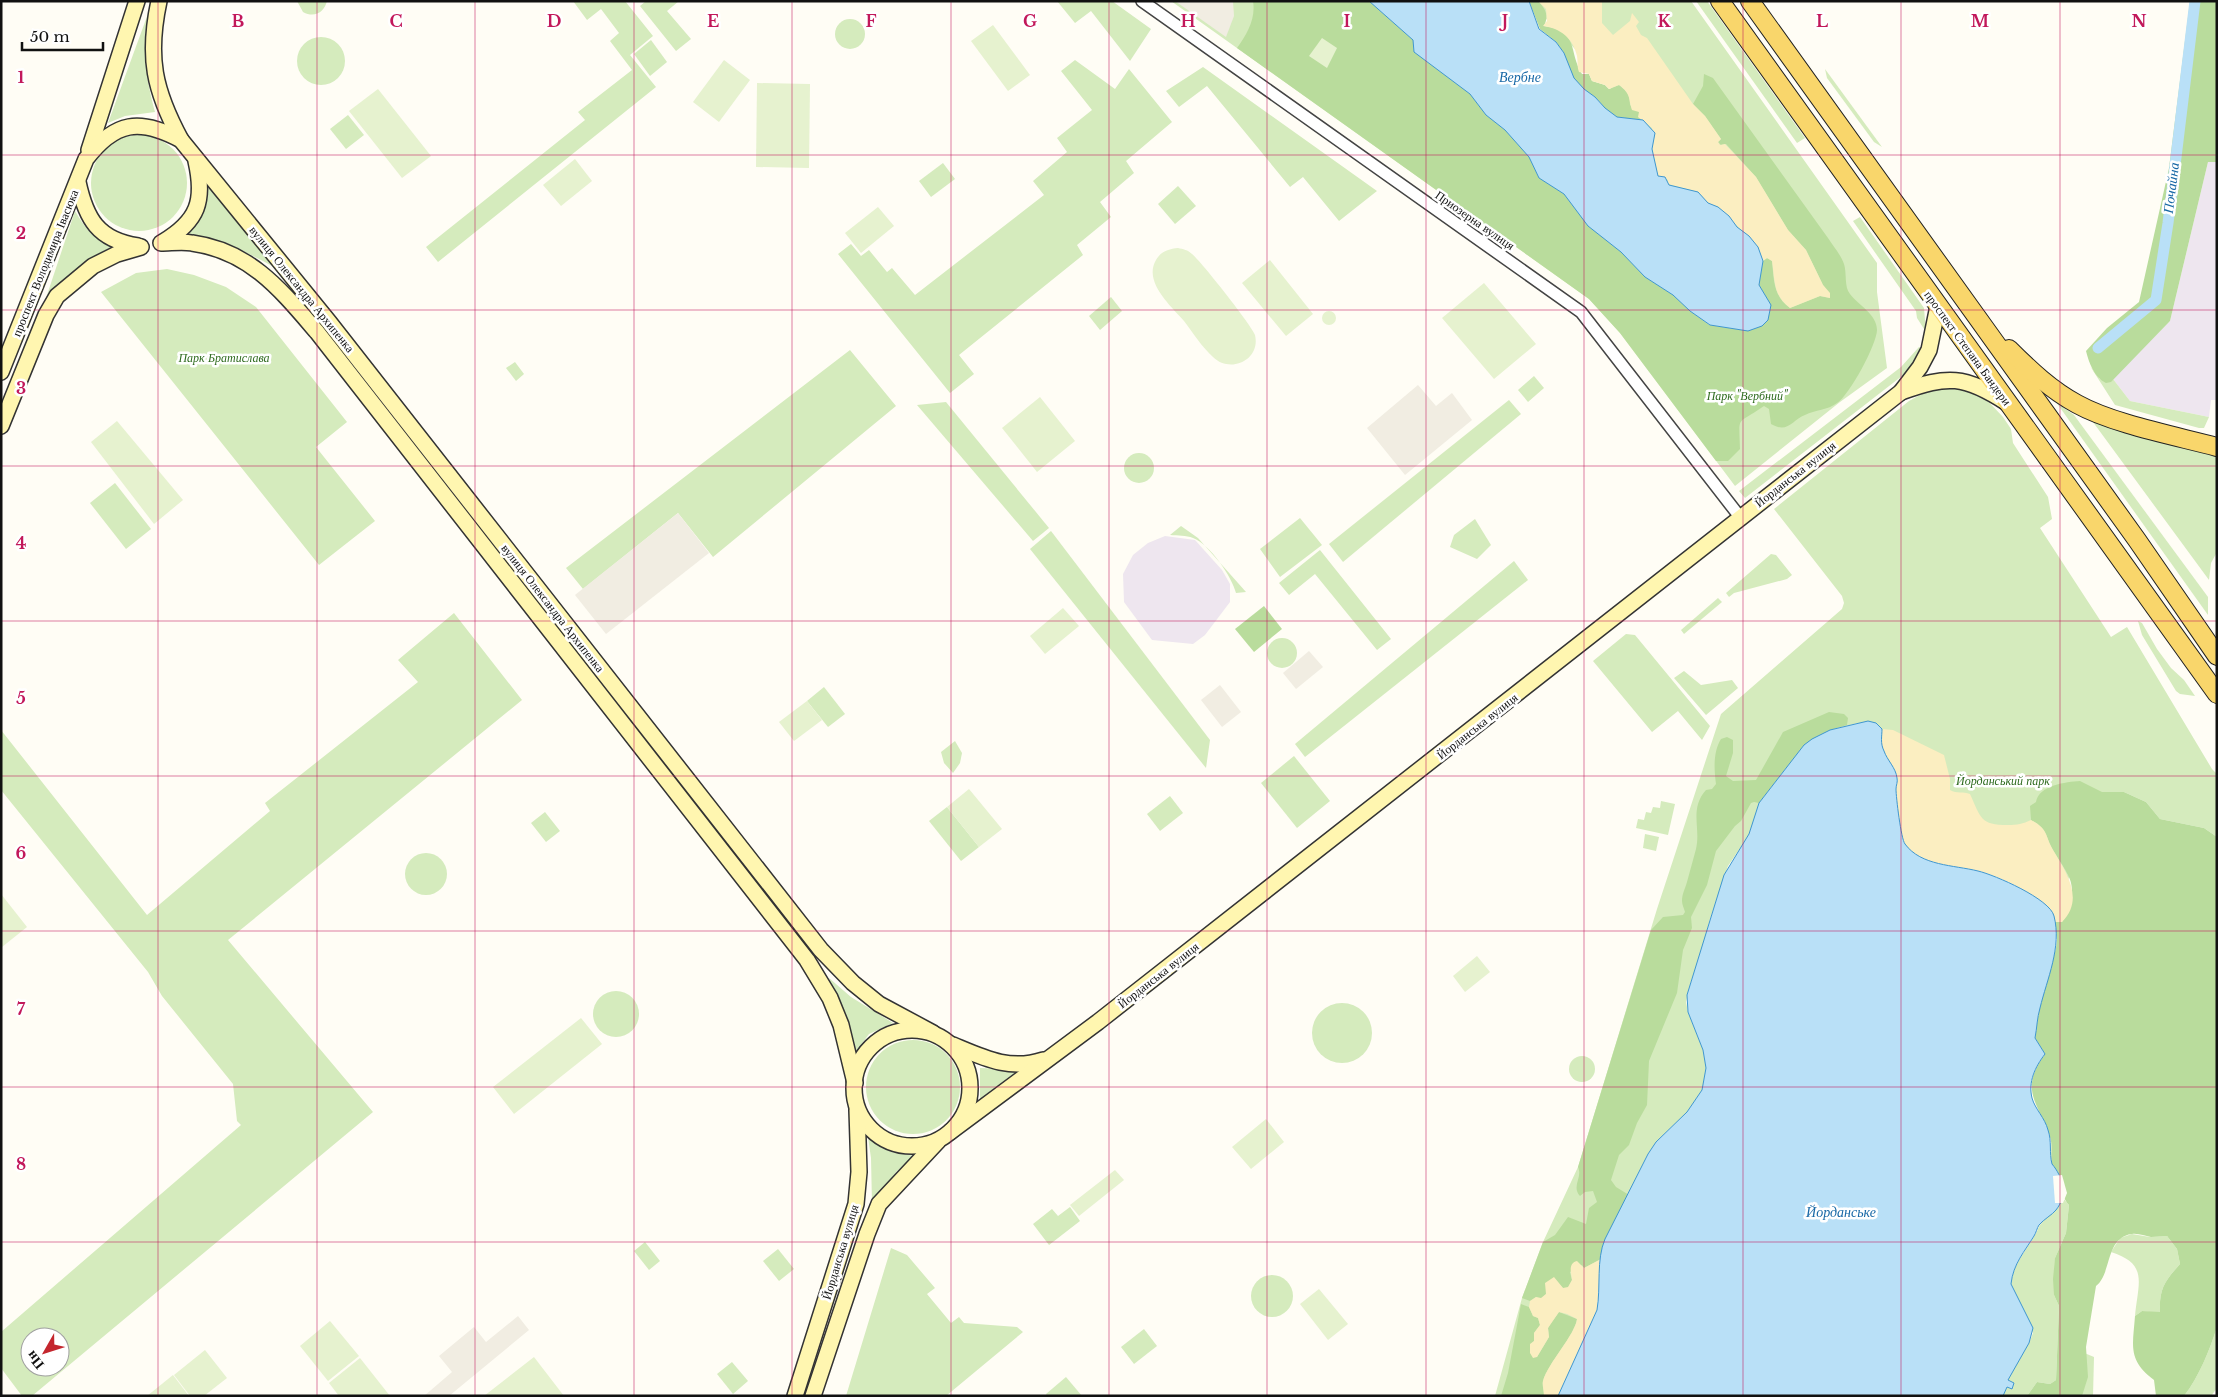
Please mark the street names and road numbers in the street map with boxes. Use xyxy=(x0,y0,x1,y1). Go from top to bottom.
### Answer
street label: проспект Володимира Івасюка xyxy=(9,187,82,339)
street label: Приозерна вулиця xyxy=(1432,187,1518,253)
street label: вулиця Олександра Архипенка xyxy=(246,223,358,356)
street label: проспект Степана Бандери xyxy=(1921,288,2015,409)
street label: Йорданська вулиця xyxy=(1752,437,1839,510)
street label: вулиця Олександра Архипенка xyxy=(498,541,608,676)
street label: Йорданська вулиця xyxy=(1434,689,1521,762)
street label: Йорданська вулиця xyxy=(1115,938,1202,1011)
street label: Йорданська вулиця xyxy=(818,1202,862,1301)

